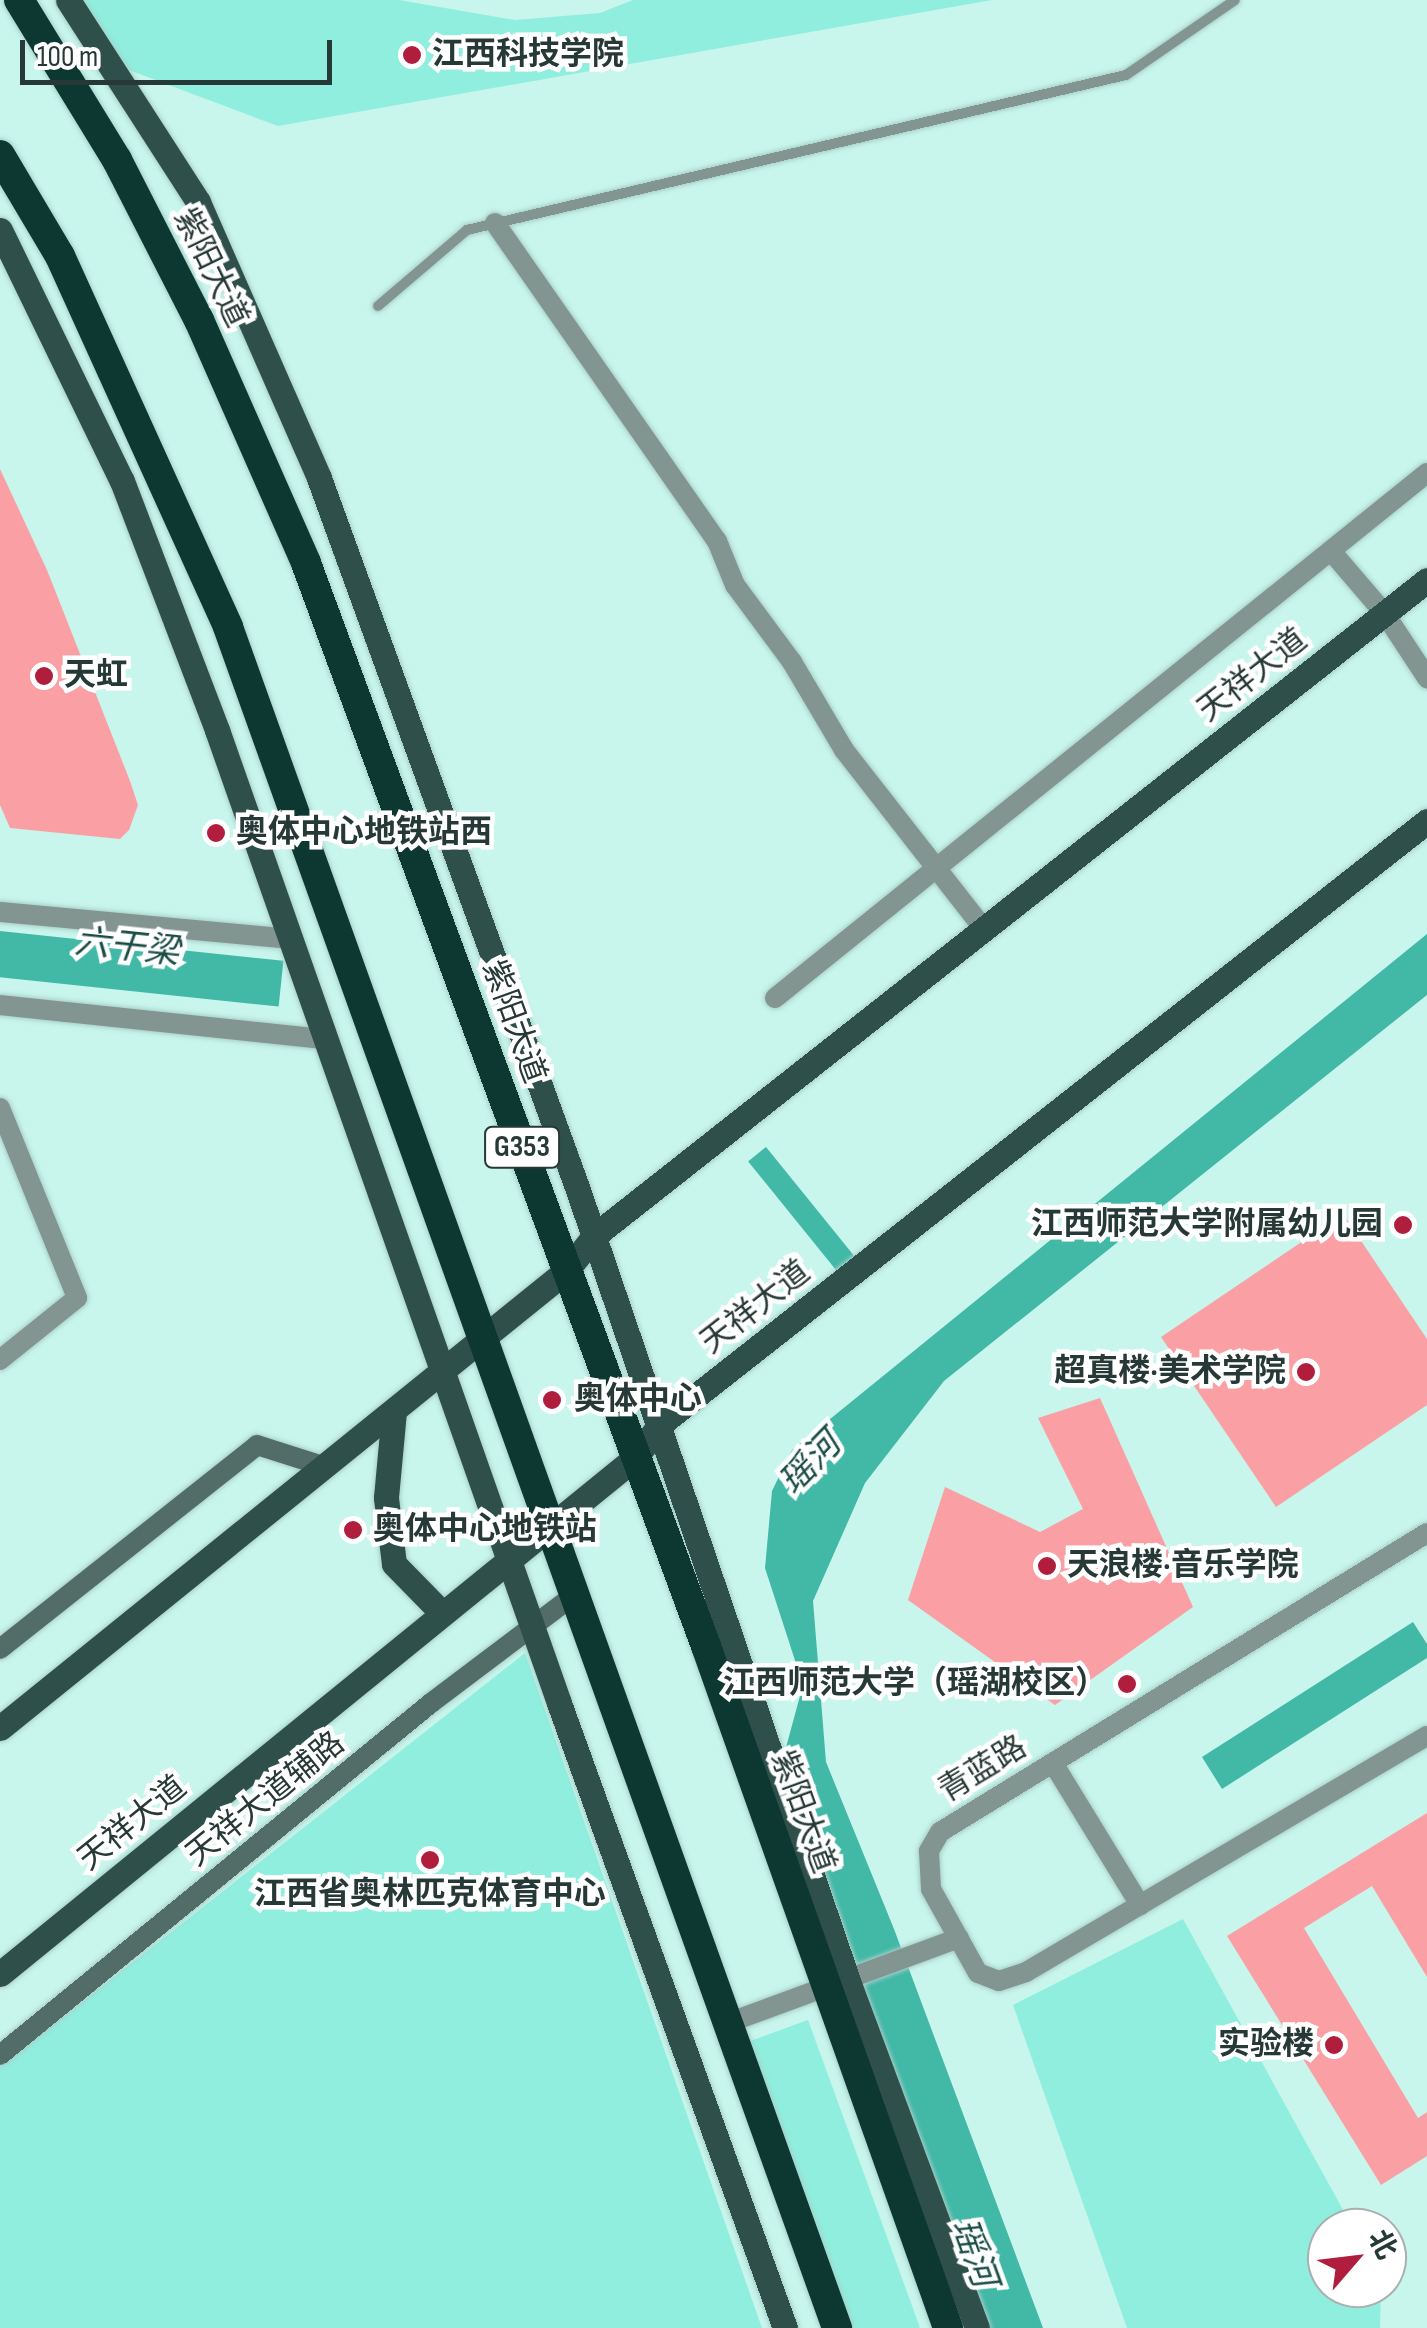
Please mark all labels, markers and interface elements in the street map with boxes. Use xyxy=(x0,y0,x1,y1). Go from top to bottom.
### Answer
scale bar xyxy=(25,20,338,82)
place label: 江西科技学院 xyxy=(432,36,624,74)
text: 100 m xyxy=(37,39,98,75)
marker: 江西科技学院 xyxy=(401,44,423,66)
street label: 紫阳大道 xyxy=(165,202,255,334)
street label: 天祥大道 xyxy=(1191,621,1315,731)
place label: 天虹 xyxy=(64,657,128,695)
marker: 天虹 xyxy=(33,665,55,687)
place label: 奥体中心地铁站西 xyxy=(236,814,492,852)
marker: 奥体中心地铁站西 xyxy=(205,822,227,844)
water label: 六干梁 xyxy=(73,922,181,974)
street label: 紫阳大道 xyxy=(473,955,553,1089)
road number: G353 xyxy=(482,1122,562,1172)
place label: 江西师范大学附属幼儿园 xyxy=(1031,1206,1383,1244)
marker: 江西师范大学附属幼儿园 xyxy=(1392,1214,1414,1236)
street label: 天祥大道 xyxy=(694,1253,818,1363)
place label: 超真楼·美术学院 xyxy=(1054,1353,1286,1391)
marker: 超真楼·美术学院 xyxy=(1295,1361,1317,1383)
place label: 奥体中心 xyxy=(574,1381,702,1419)
marker: 奥体中心 xyxy=(539,1387,565,1413)
water label: 瑶河 xyxy=(772,1424,850,1504)
place label: 奥体中心地铁站 xyxy=(373,1511,597,1549)
marker: 奥体中心地铁站 xyxy=(342,1519,364,1541)
place label: 天浪楼·音乐学院 xyxy=(1067,1547,1299,1585)
marker: 天浪楼·音乐学院 xyxy=(1036,1555,1058,1577)
place label: 江西师范大学（瑶湖校区） xyxy=(723,1665,1107,1703)
marker: 江西师范大学（瑶湖校区） xyxy=(1116,1673,1138,1695)
street label: 天祥大道辅路 xyxy=(179,1725,353,1875)
street label: 青蓝路 xyxy=(932,1729,1034,1811)
street label: 紫阳大道 xyxy=(762,1745,842,1879)
street label: 天祥大道 xyxy=(71,1769,195,1879)
marker: 江西省奥林匹克体育中心 xyxy=(419,1849,441,1871)
place label: 江西省奥林匹克体育中心 xyxy=(254,1876,606,1914)
place label: 实验楼 xyxy=(1218,2026,1314,2064)
marker: 实验楼 xyxy=(1323,2034,1345,2056)
north arrow xyxy=(1307,2208,1407,2308)
water label: 瑶河 xyxy=(941,2213,1005,2293)
text: 北 xyxy=(1361,2224,1403,2265)

